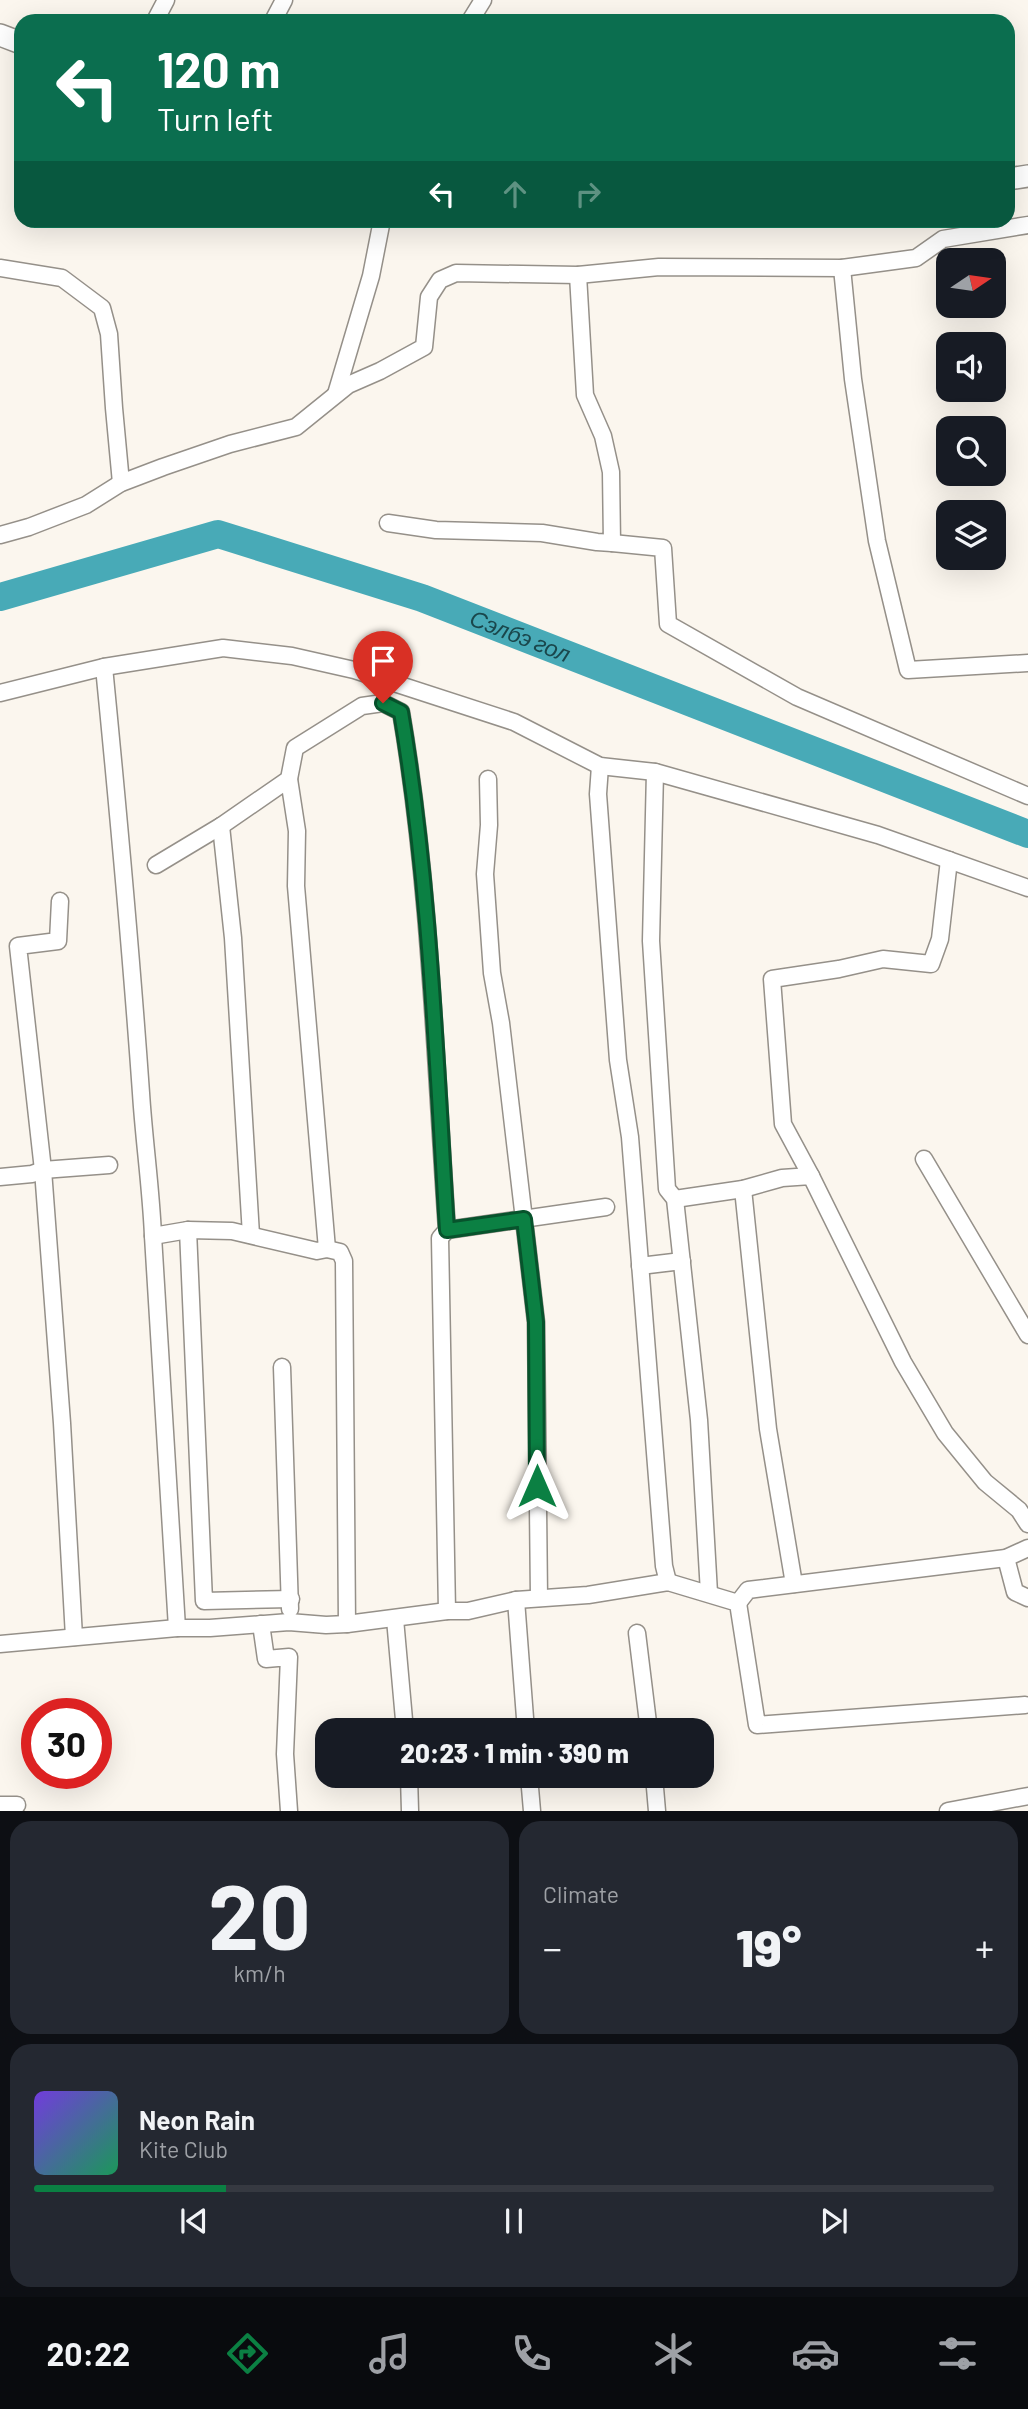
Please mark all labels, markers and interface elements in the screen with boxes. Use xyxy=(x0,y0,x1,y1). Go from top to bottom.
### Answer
text: 120 m xyxy=(157,39,280,98)
icon: left xyxy=(42,42,133,133)
text: Turn left xyxy=(157,99,274,137)
icon: left xyxy=(423,175,461,213)
icon: ahead xyxy=(496,175,534,213)
icon: right xyxy=(569,175,607,213)
north arrow xyxy=(936,248,1006,318)
map controls xyxy=(936,248,1006,570)
button: sound xyxy=(936,332,1006,402)
button: search xyxy=(936,416,1006,486)
button: layers xyxy=(936,500,1006,570)
water label: Сэлбэ гол xyxy=(466,603,575,667)
pin xyxy=(353,631,413,703)
icon: arrive xyxy=(364,642,402,680)
position arrow xyxy=(500,1449,574,1523)
speed limit sign: 30 xyxy=(21,1698,112,1789)
text: 20:23 · 1 min · 390 m xyxy=(400,1737,629,1768)
text: 20 xyxy=(208,1859,311,1968)
text: Climate xyxy=(543,1880,619,1908)
text: 19° xyxy=(736,1915,801,1977)
text: − xyxy=(543,1924,562,1970)
text: + xyxy=(975,1924,994,1970)
text: km/h xyxy=(233,1959,286,1987)
text: Neon Rain xyxy=(139,2104,255,2135)
text: Kite Club xyxy=(139,2135,228,2163)
icon: previous xyxy=(175,2202,213,2240)
icon: pause xyxy=(495,2202,533,2240)
icon: next xyxy=(815,2202,853,2240)
icon: directions xyxy=(223,2329,272,2378)
icon: music xyxy=(365,2329,414,2378)
icon: phone xyxy=(507,2329,556,2378)
icon: climate xyxy=(649,2329,698,2378)
icon: car xyxy=(791,2329,840,2378)
icon: filters xyxy=(933,2329,982,2378)
text: 20:22 xyxy=(46,2334,130,2372)

